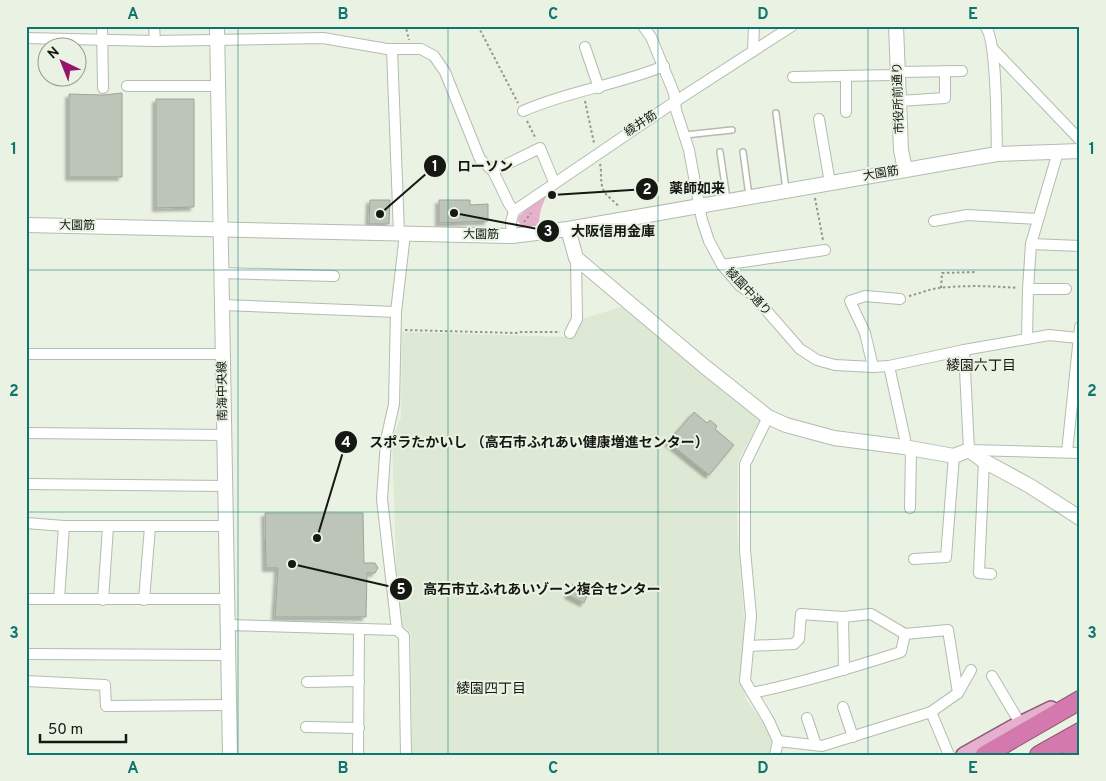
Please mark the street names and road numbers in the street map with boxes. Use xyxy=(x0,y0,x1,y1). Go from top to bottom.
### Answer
street label: 市役所前通り xyxy=(890,62,908,134)
street label: 綾井筋 xyxy=(622,107,660,141)
street label: 大園筋 xyxy=(862,163,900,185)
street label: 大園筋 xyxy=(59,218,95,234)
street label: 大園筋 xyxy=(463,227,499,243)
street label: 綾園中通り xyxy=(722,265,774,319)
street label: 南海中央線 xyxy=(214,361,232,421)

